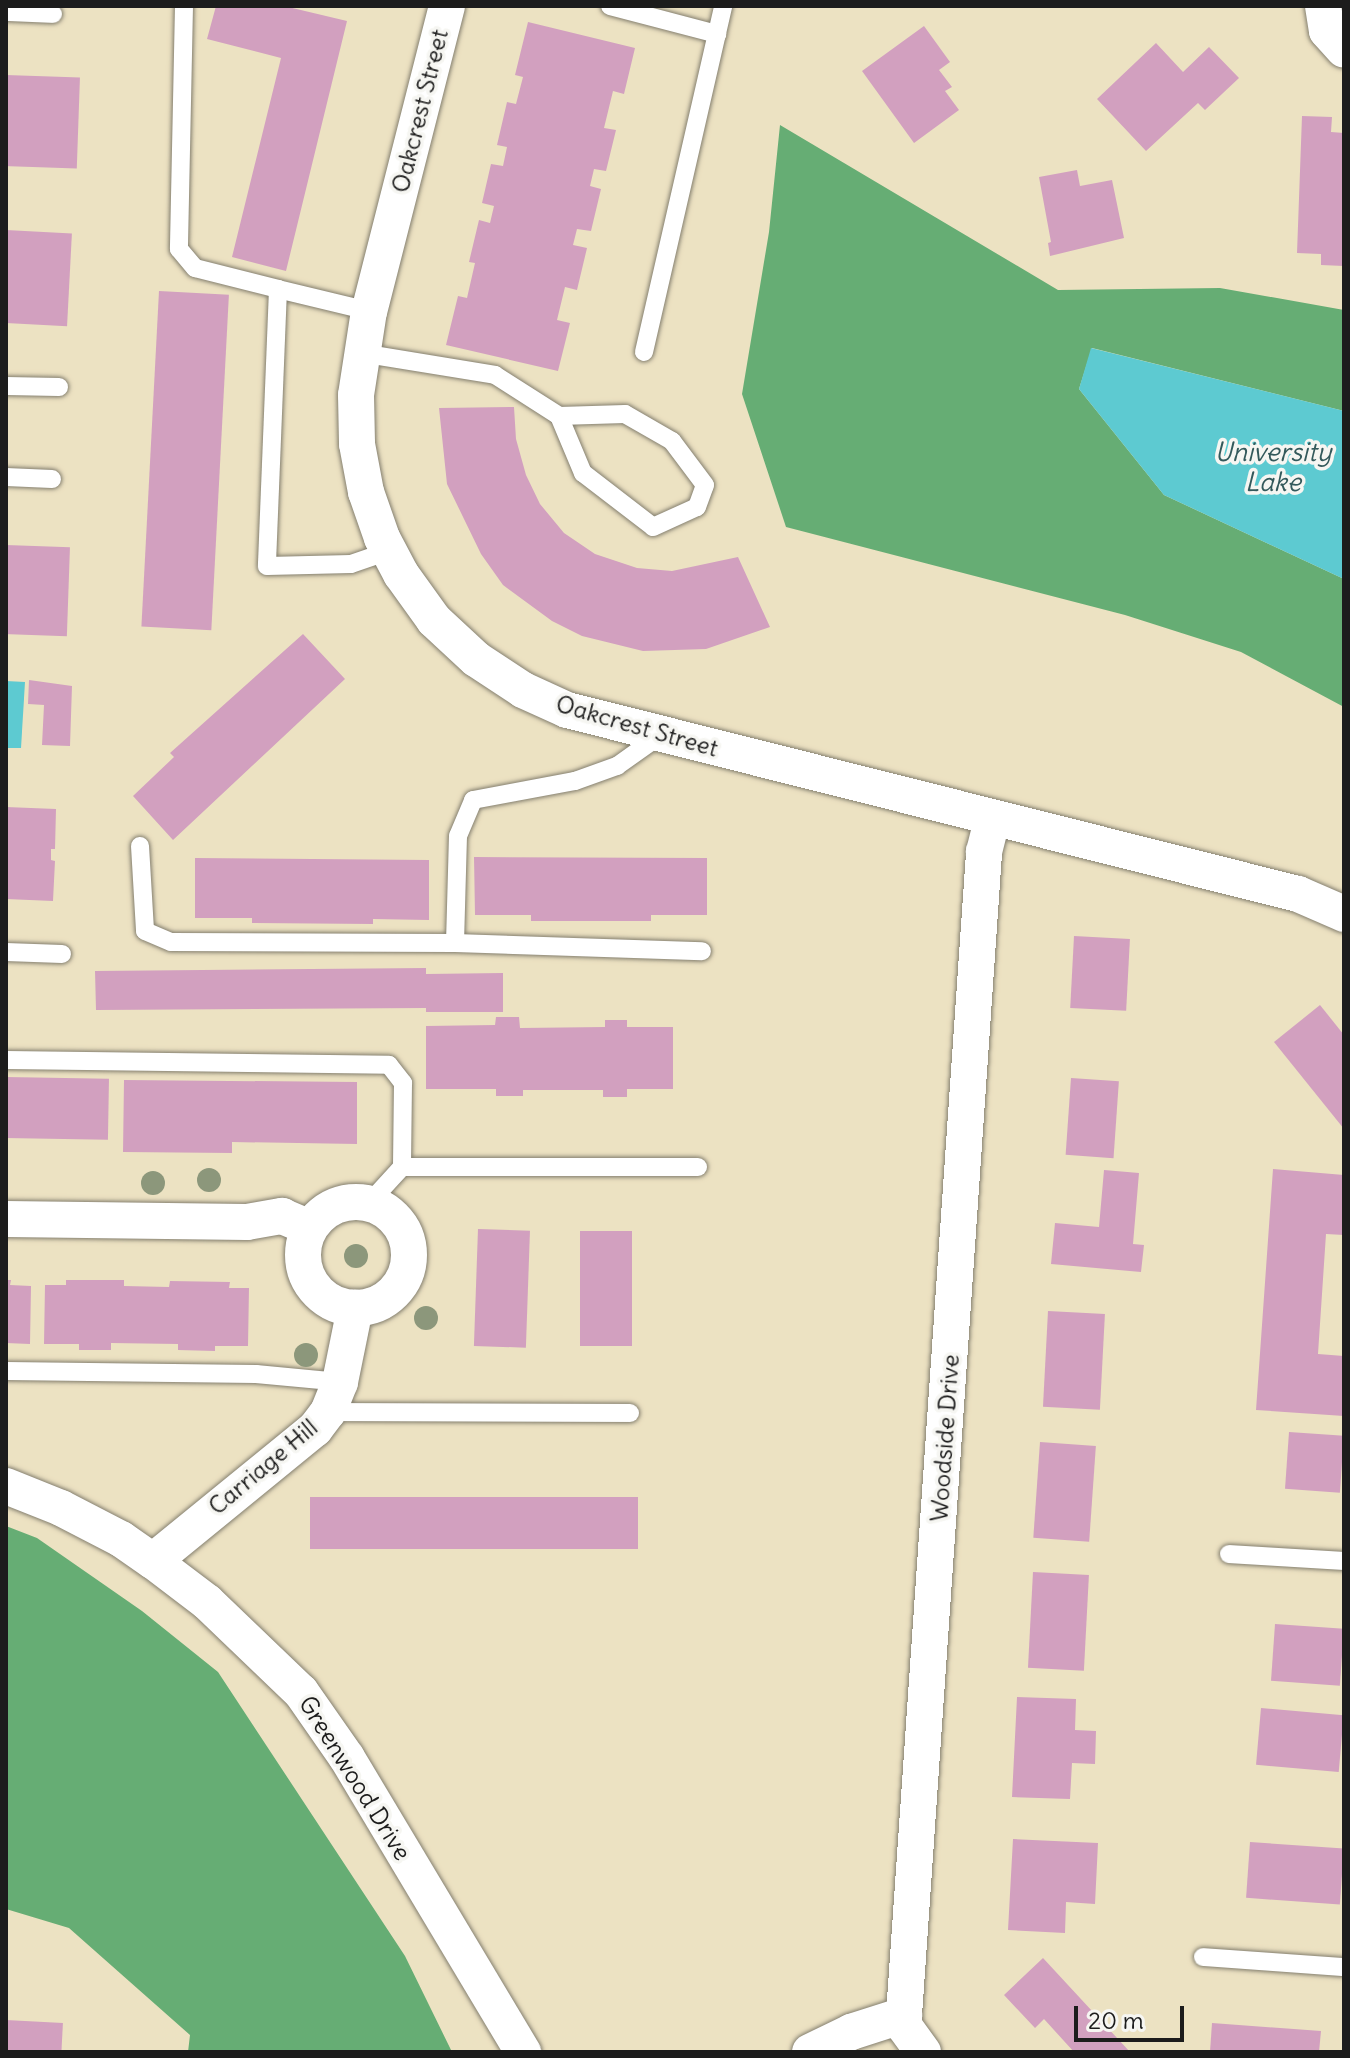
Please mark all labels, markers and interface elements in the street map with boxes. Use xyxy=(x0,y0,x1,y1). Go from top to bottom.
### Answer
street label: Oakcrest Street xyxy=(386,26,454,196)
water label: University Lake xyxy=(1215,436,1331,498)
street label: Oakcrest Street xyxy=(553,689,721,763)
street label: Woodside Drive xyxy=(925,1353,965,1523)
street label: Carriage Hill xyxy=(203,1413,323,1521)
street label: Greenwood Drive xyxy=(293,1690,417,1866)
scale bar xyxy=(1078,1990,1188,2040)
text: 20 m xyxy=(1088,2005,1144,2035)

